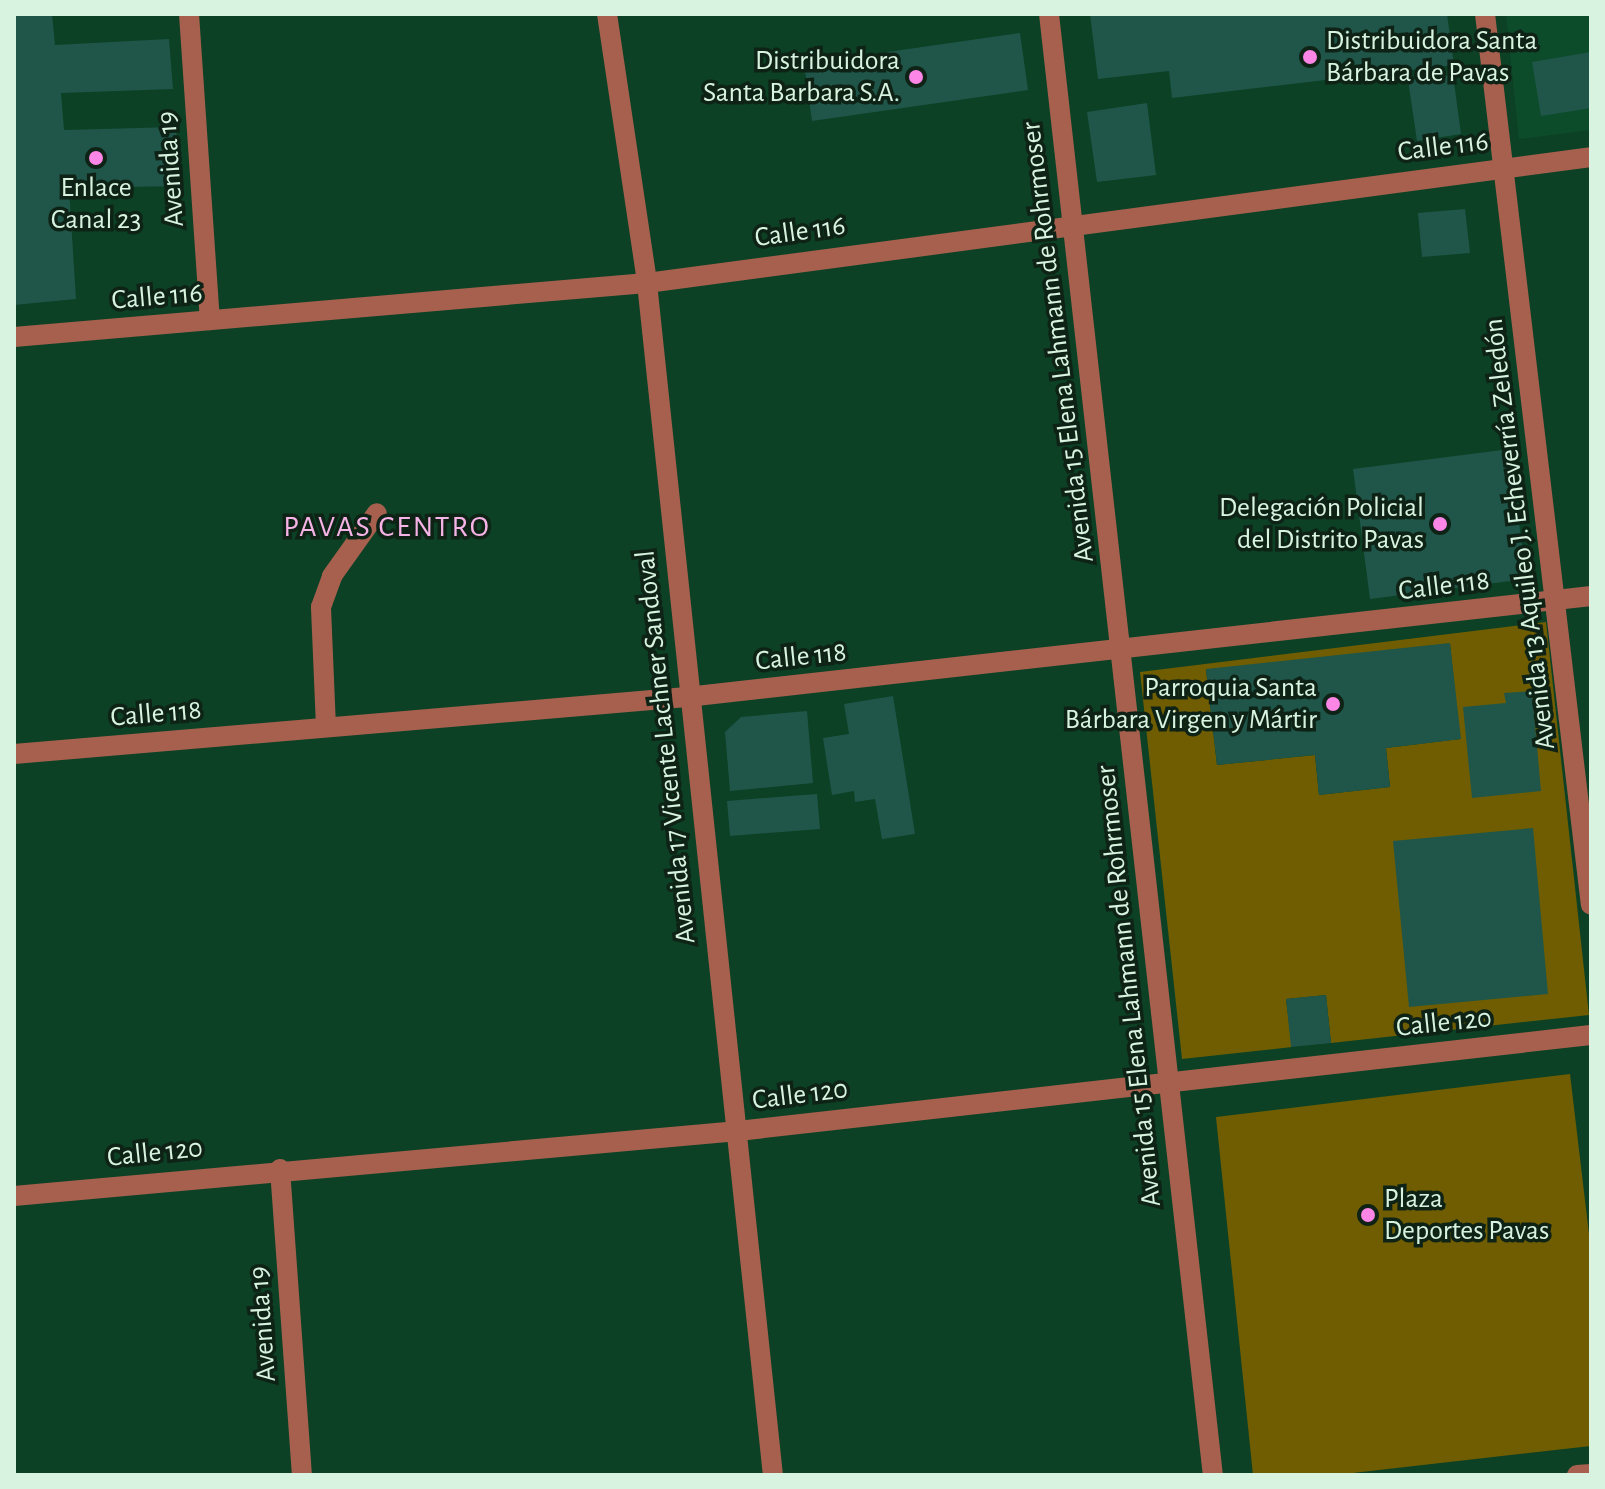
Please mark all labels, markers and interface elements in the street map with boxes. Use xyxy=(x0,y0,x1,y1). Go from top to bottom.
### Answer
place label: Distribuidora Santa Bárbara de Pavas xyxy=(1326,24,1537,90)
place label: Distribuidora Santa Barbara S.A. xyxy=(703,44,900,110)
marker: Distribuidora Santa Bárbara de Pavas xyxy=(1301,48,1319,66)
marker: Distribuidora Santa Barbara S.A. xyxy=(907,68,925,86)
street label: Avenida 19 xyxy=(150,110,192,228)
street label: Avenida 15 Elena Lahmann de Rohrmoser xyxy=(1014,120,1102,564)
street label: Calle 116 xyxy=(1396,125,1490,169)
marker: Enlace Canal 23 xyxy=(87,149,105,167)
place label: Enlace Canal 23 xyxy=(51,171,141,237)
street label: Calle 116 xyxy=(752,209,848,255)
street label: Calle 116 xyxy=(110,276,204,318)
street label: Avenida 13 Aquileo J. Echeverría Zeledón xyxy=(1477,317,1563,751)
place label: Delegación Policial del Distrito Pavas xyxy=(1219,491,1424,557)
district label: PAVAS CENTRO xyxy=(283,509,491,545)
marker: Delegación Policial del Distrito Pavas xyxy=(1431,515,1449,533)
street label: Avenida 17 Vicente Lachner Sandoval xyxy=(629,549,703,945)
street label: Calle 118 xyxy=(1397,564,1491,608)
street label: Calle 118 xyxy=(754,636,848,678)
place label: Parroquia Santa Bárbara Virgen y Mártir xyxy=(1065,671,1317,737)
street label: Calle 118 xyxy=(109,693,203,735)
marker: Parroquia Santa Bárbara Virgen y Mártir xyxy=(1324,695,1342,713)
street label: Avenida 15 Elena Lahmann de Rohrmoser xyxy=(1089,764,1169,1208)
street label: Calle 120 xyxy=(1395,1001,1493,1045)
street label: Calle 120 xyxy=(750,1072,850,1118)
street label: Calle 120 xyxy=(106,1131,204,1175)
place label: Plaza Deportes Pavas xyxy=(1384,1182,1549,1248)
marker: Plaza Deportes Pavas xyxy=(1359,1206,1377,1224)
street label: Avenida 19 xyxy=(242,1265,284,1383)

